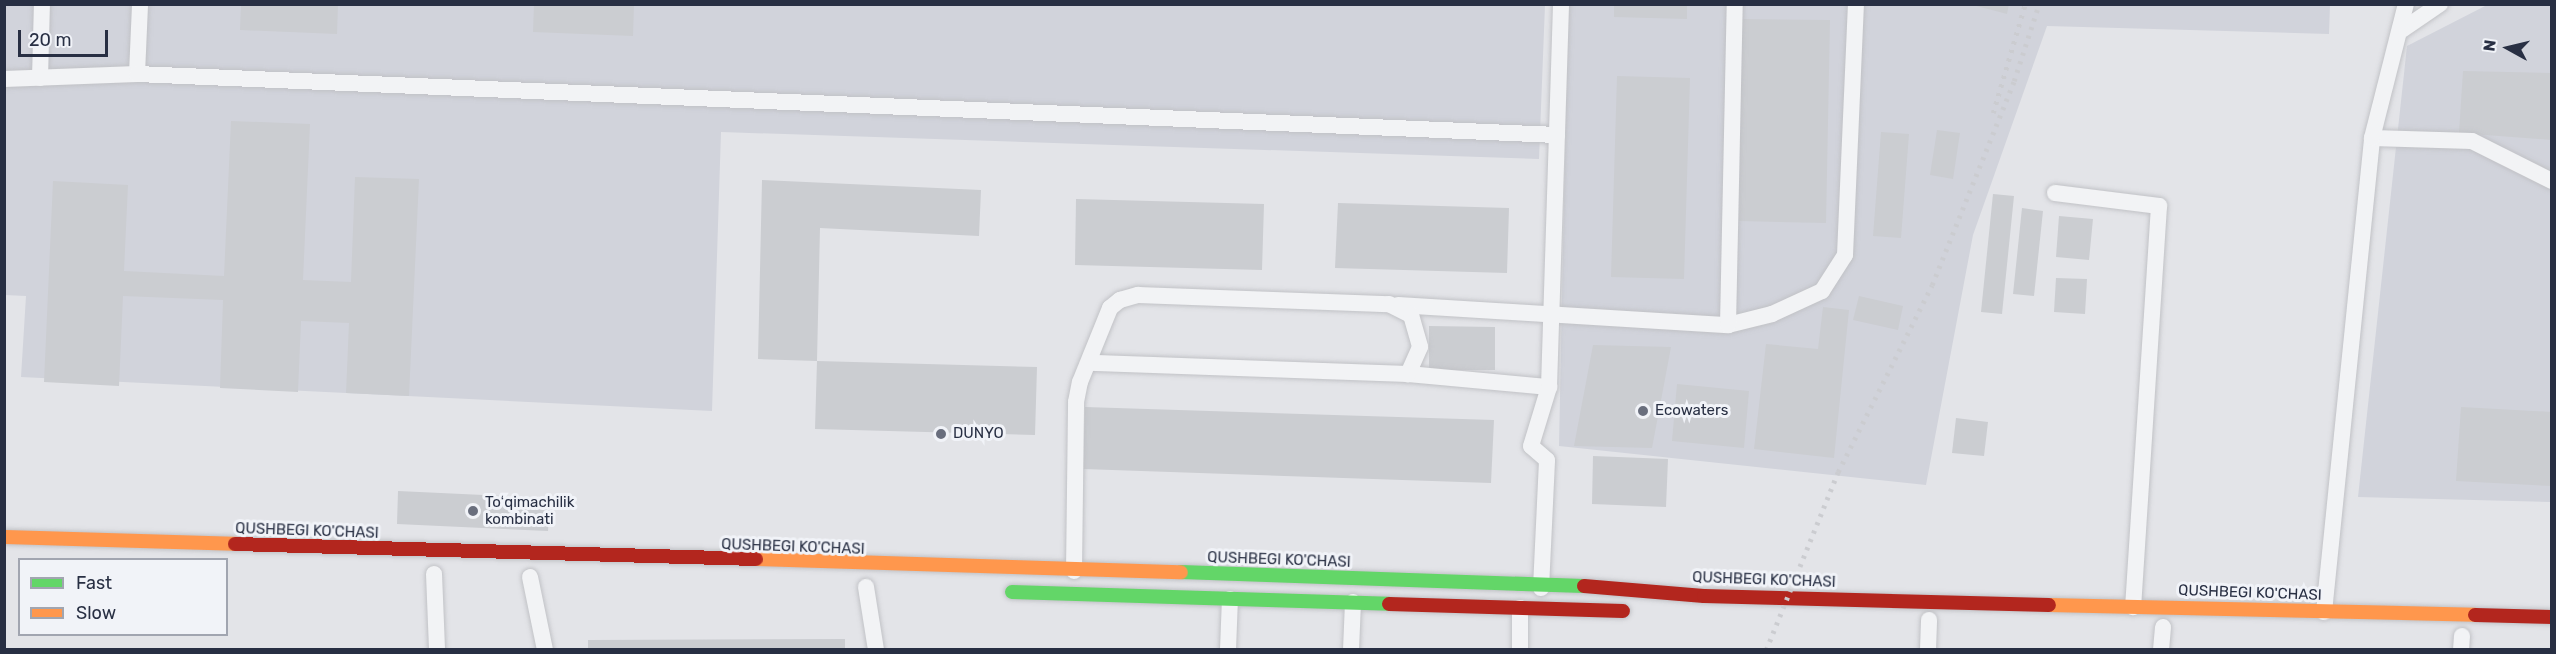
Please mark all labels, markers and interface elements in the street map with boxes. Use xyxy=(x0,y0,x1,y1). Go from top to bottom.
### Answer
scale bar xyxy=(21,18,111,56)
north arrow xyxy=(2478,18,2538,78)
text: 20 m xyxy=(29,29,71,51)
text: N xyxy=(2479,38,2500,52)
place label: Ecowaters xyxy=(1655,402,1728,420)
marker: Ecowaters xyxy=(1636,404,1650,418)
place label: DUNYO xyxy=(953,425,1004,443)
marker: DUNYO xyxy=(934,427,948,441)
place label: Toʻqimachilik kombinati xyxy=(485,493,574,528)
marker: Toʻqimachilik kombinati xyxy=(466,504,480,518)
street label: QUSHBEGI KO'CHASI xyxy=(235,519,379,543)
street label: QUSHBEGI KO'CHASI xyxy=(721,535,865,559)
street label: QUSHBEGI KO'CHASI xyxy=(1207,548,1351,572)
legend xyxy=(18,558,228,636)
street label: QUSHBEGI KO'CHASI xyxy=(1692,568,1836,592)
text: Fast xyxy=(76,572,112,594)
street label: QUSHBEGI KO'CHASI xyxy=(2178,581,2322,605)
text: Slow xyxy=(76,602,116,624)

